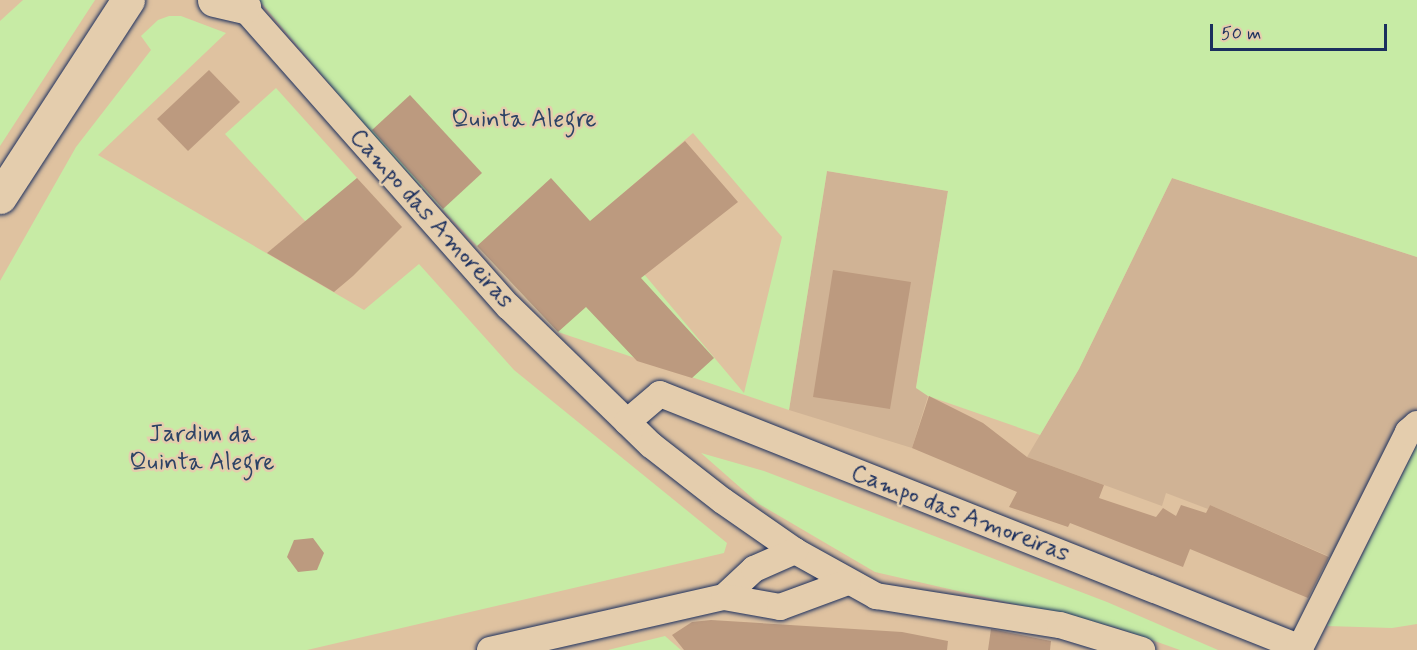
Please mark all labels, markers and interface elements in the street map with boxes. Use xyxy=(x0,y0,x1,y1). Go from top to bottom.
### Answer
scale bar xyxy=(1213,12,1390,50)
text: 50 m xyxy=(1221,22,1261,46)
park label: Quinta Alegre xyxy=(451,106,597,134)
street label: Campo das Amoreiras xyxy=(346,127,516,311)
park label: Jardim da Quinta Alegre xyxy=(129,421,275,477)
street label: Campo das Amoreiras xyxy=(851,461,1069,567)

